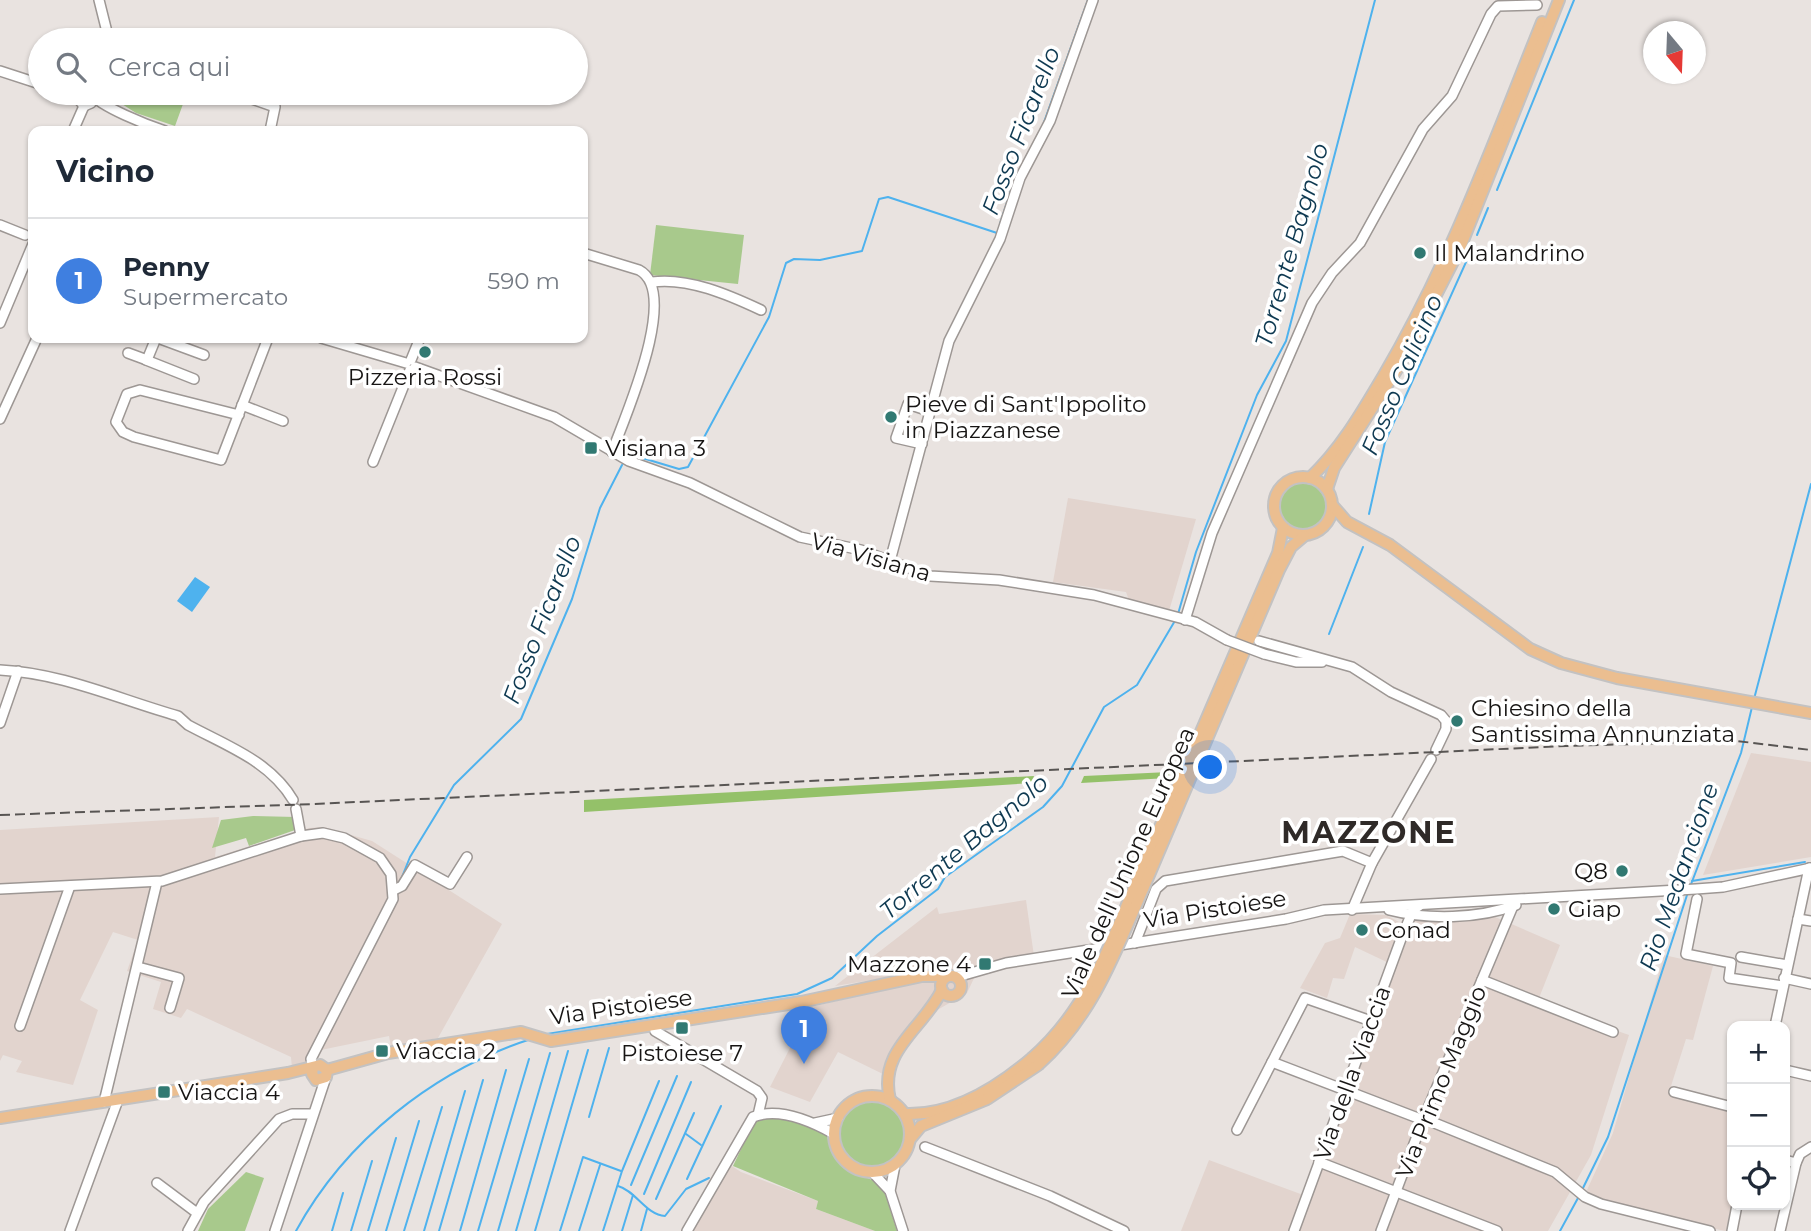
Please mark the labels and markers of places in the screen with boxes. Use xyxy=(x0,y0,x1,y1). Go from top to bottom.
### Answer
place label: Il Malandrino xyxy=(1434,239,1585,267)
marker: Il Malandrino xyxy=(1412,245,1428,261)
marker: Pizzeria Rossi xyxy=(417,344,433,360)
place label: Pizzeria Rossi xyxy=(348,363,502,391)
place label: Pieve di Sant'Ippolito in Piazzanese xyxy=(905,390,1147,444)
marker: Pieve di Sant'Ippolito in Piazzanese xyxy=(883,409,899,425)
place label: Visiana 3 xyxy=(605,434,706,462)
marker: Visiana 3 xyxy=(583,440,599,456)
place label: Chiesino della Santissima Annunziata xyxy=(1471,694,1735,748)
marker: Chiesino della Santissima Annunziata xyxy=(1449,713,1465,729)
place label: Q8 xyxy=(1574,857,1608,885)
marker: Q8 xyxy=(1614,863,1630,879)
place label: Giap xyxy=(1568,895,1621,923)
marker: Giap xyxy=(1546,901,1562,917)
place label: Conad xyxy=(1376,916,1451,944)
marker: Conad xyxy=(1354,922,1370,938)
place label: Mazzone 4 xyxy=(847,950,971,978)
marker: Mazzone 4 xyxy=(977,956,993,972)
pin: 1 xyxy=(781,1006,827,1064)
marker: Pistoiese 7 xyxy=(674,1020,690,1036)
place label: Viaccia 2 xyxy=(396,1037,496,1065)
place label: Pistoiese 7 xyxy=(621,1039,743,1067)
marker: Viaccia 2 xyxy=(374,1043,390,1059)
place label: Viaccia 4 xyxy=(178,1078,280,1106)
marker: Viaccia 4 xyxy=(156,1084,172,1100)

